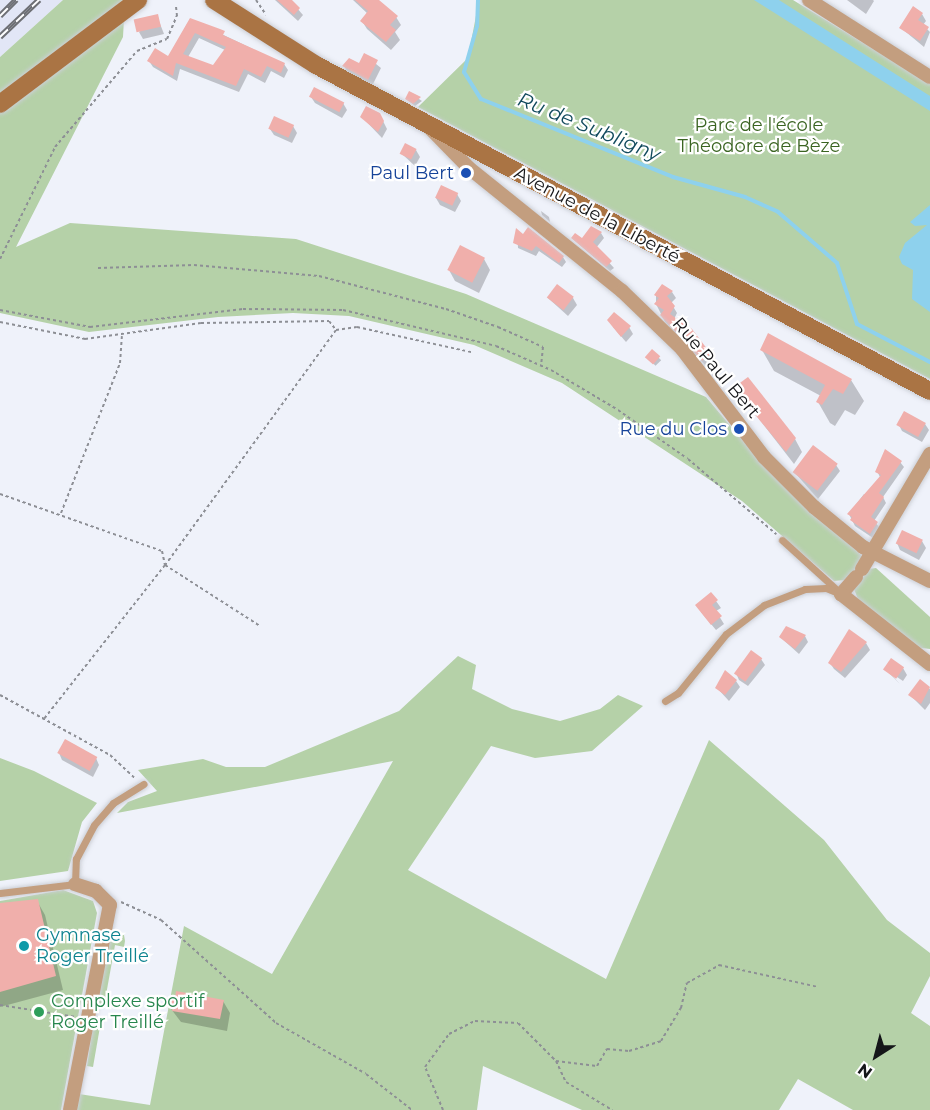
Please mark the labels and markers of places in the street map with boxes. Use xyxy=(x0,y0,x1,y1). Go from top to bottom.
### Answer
place label: Paul Bert xyxy=(370,162,454,184)
marker: Paul Bert xyxy=(459,166,473,180)
place label: Rue du Clos xyxy=(620,418,727,440)
marker: Rue du Clos xyxy=(732,422,746,436)
place label: Gymnase Roger Treillé xyxy=(36,925,149,968)
marker: Gymnase Roger Treillé xyxy=(17,939,31,953)
place label: Complexe sportif Roger Treillé xyxy=(51,991,204,1034)
marker: Complexe sportif Roger Treillé xyxy=(32,1005,46,1019)

